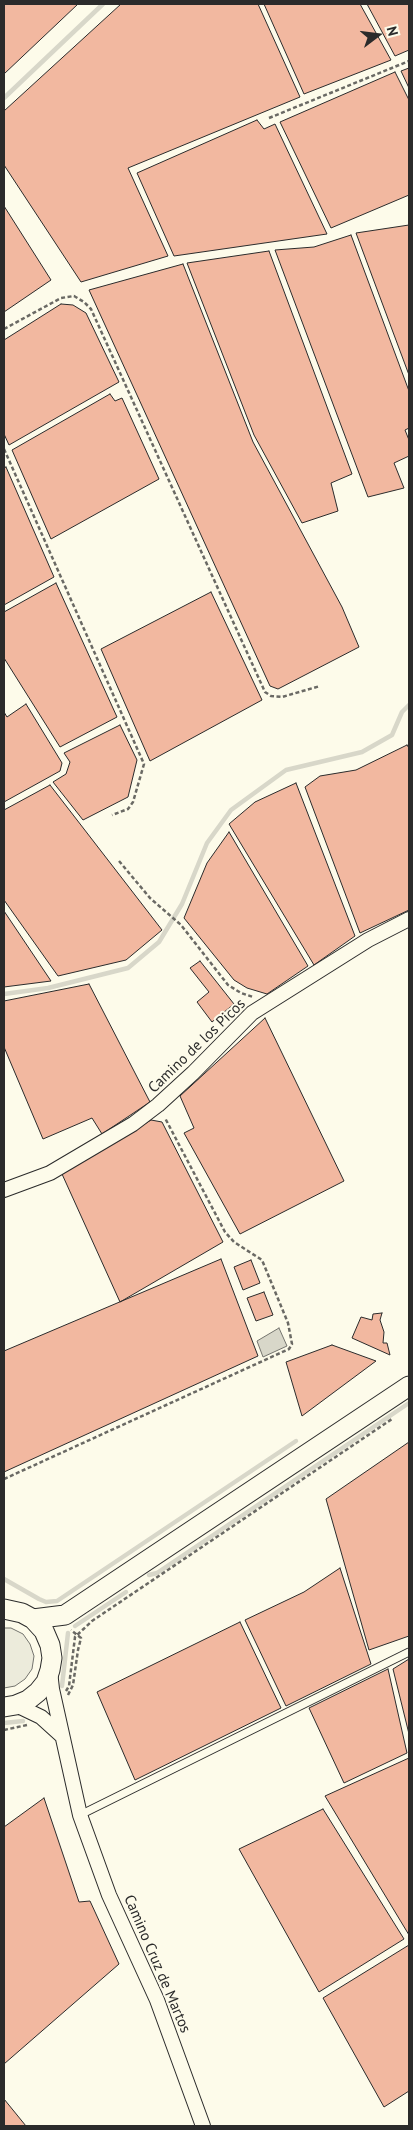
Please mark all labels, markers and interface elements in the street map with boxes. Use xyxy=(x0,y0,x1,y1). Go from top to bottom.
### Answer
north arrow xyxy=(353,10,403,60)
text: N xyxy=(383,24,402,38)
street label: Camino de los Picos xyxy=(145,995,249,1097)
street label: Camino Cruz de Martos xyxy=(120,1892,194,2036)

